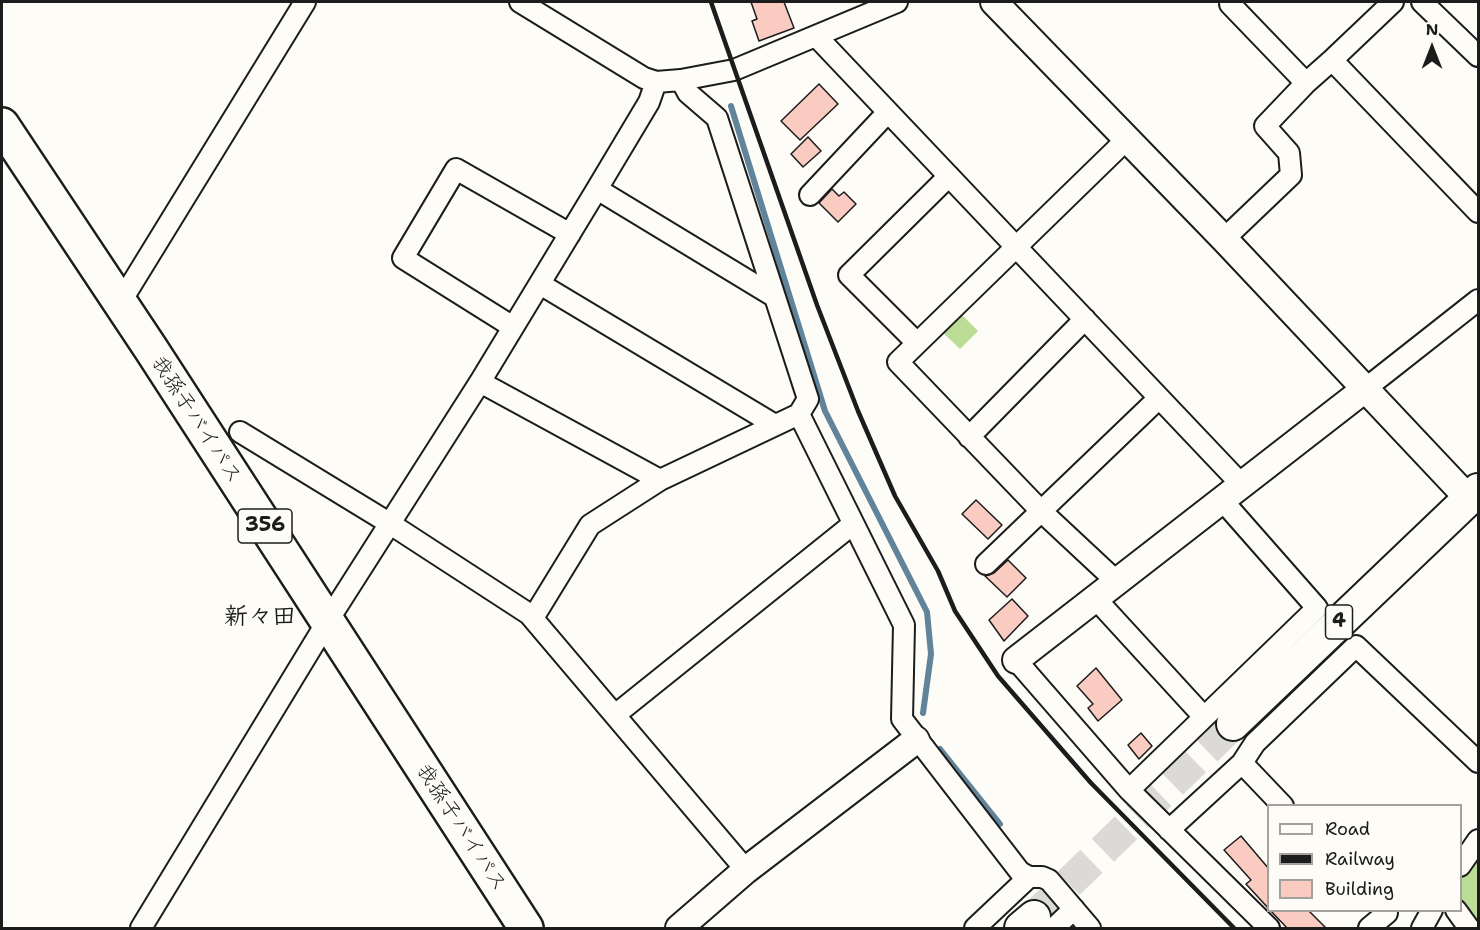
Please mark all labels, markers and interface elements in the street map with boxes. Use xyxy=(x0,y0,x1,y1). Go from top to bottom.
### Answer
north arrow xyxy=(1402,18,1462,78)
text: N xyxy=(1426,19,1438,40)
street label: 我孫子バイパス xyxy=(145,351,247,489)
road number: 356 xyxy=(238,509,292,543)
district label: 新々田 xyxy=(224,604,296,632)
road number: 4 xyxy=(1326,605,1352,639)
street label: 我孫子バイパス xyxy=(410,759,512,897)
legend xyxy=(1267,804,1462,912)
text: Road xyxy=(1325,817,1370,841)
text: Railway xyxy=(1325,847,1395,871)
text: Building xyxy=(1325,877,1394,901)

